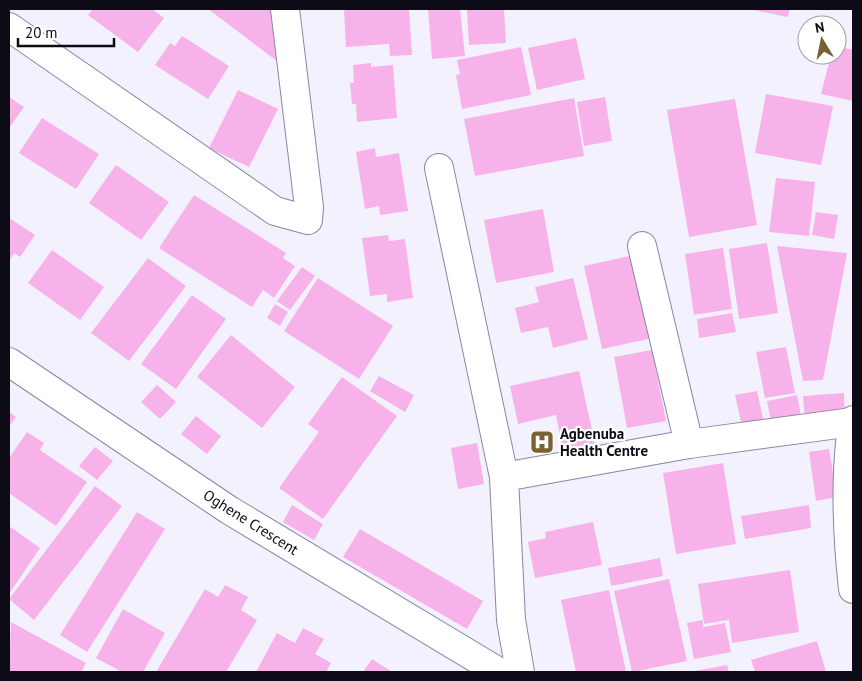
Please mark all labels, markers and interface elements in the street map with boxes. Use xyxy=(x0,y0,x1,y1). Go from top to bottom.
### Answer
scale bar xyxy=(18,15,114,47)
north arrow xyxy=(797,15,847,65)
text: N xyxy=(814,18,826,37)
text: 20 m xyxy=(25,23,58,42)
place label: Agbenuba Health Centre xyxy=(560,424,648,460)
hospital icon: Agbenuba Health Centre xyxy=(529,429,555,455)
street label: Oghene Crescent xyxy=(200,485,302,559)

